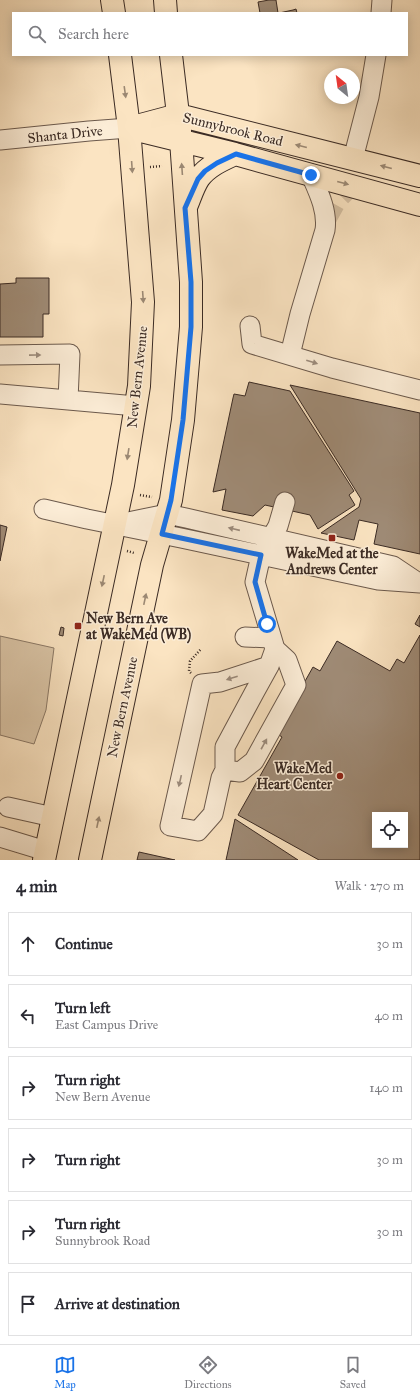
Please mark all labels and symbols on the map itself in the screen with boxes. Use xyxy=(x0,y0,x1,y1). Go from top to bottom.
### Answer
north arrow xyxy=(324,68,360,104)
one-way arrow xyxy=(122,86,128,98)
street label: Sunnybrook Road xyxy=(181,109,285,150)
street label: Shanta Drive xyxy=(27,122,104,147)
one-way arrow xyxy=(295,142,308,148)
one-way arrow xyxy=(128,161,135,173)
one-way arrow xyxy=(179,163,186,175)
one-way arrow xyxy=(380,164,393,170)
route end xyxy=(302,166,320,184)
one-way arrow xyxy=(337,181,349,187)
one-way arrow xyxy=(139,291,146,303)
street label: New Bern Avenue xyxy=(124,325,151,429)
one-way arrow xyxy=(29,352,42,358)
one-way arrow xyxy=(307,359,319,365)
one-way arrow xyxy=(125,448,131,460)
one-way arrow xyxy=(228,525,240,531)
marker: WakeMed at the Andrews Center xyxy=(327,533,337,543)
place label: WakeMed at the Andrews Center xyxy=(285,545,379,578)
one-way arrow xyxy=(99,575,105,587)
one-way arrow xyxy=(143,593,149,605)
place label: New Bern Ave at WakeMed (WB) xyxy=(86,610,191,644)
route start xyxy=(258,615,276,633)
marker: New Bern Ave at WakeMed (WB) xyxy=(73,621,83,631)
street label: New Bern Avenue xyxy=(104,655,142,759)
one-way arrow xyxy=(226,675,238,681)
one-way arrow xyxy=(260,738,267,750)
place label: WakeMed Heart Center xyxy=(256,760,333,793)
marker: WakeMed Heart Center xyxy=(335,771,345,781)
one-way arrow xyxy=(177,776,183,788)
one-way arrow xyxy=(96,816,102,828)

